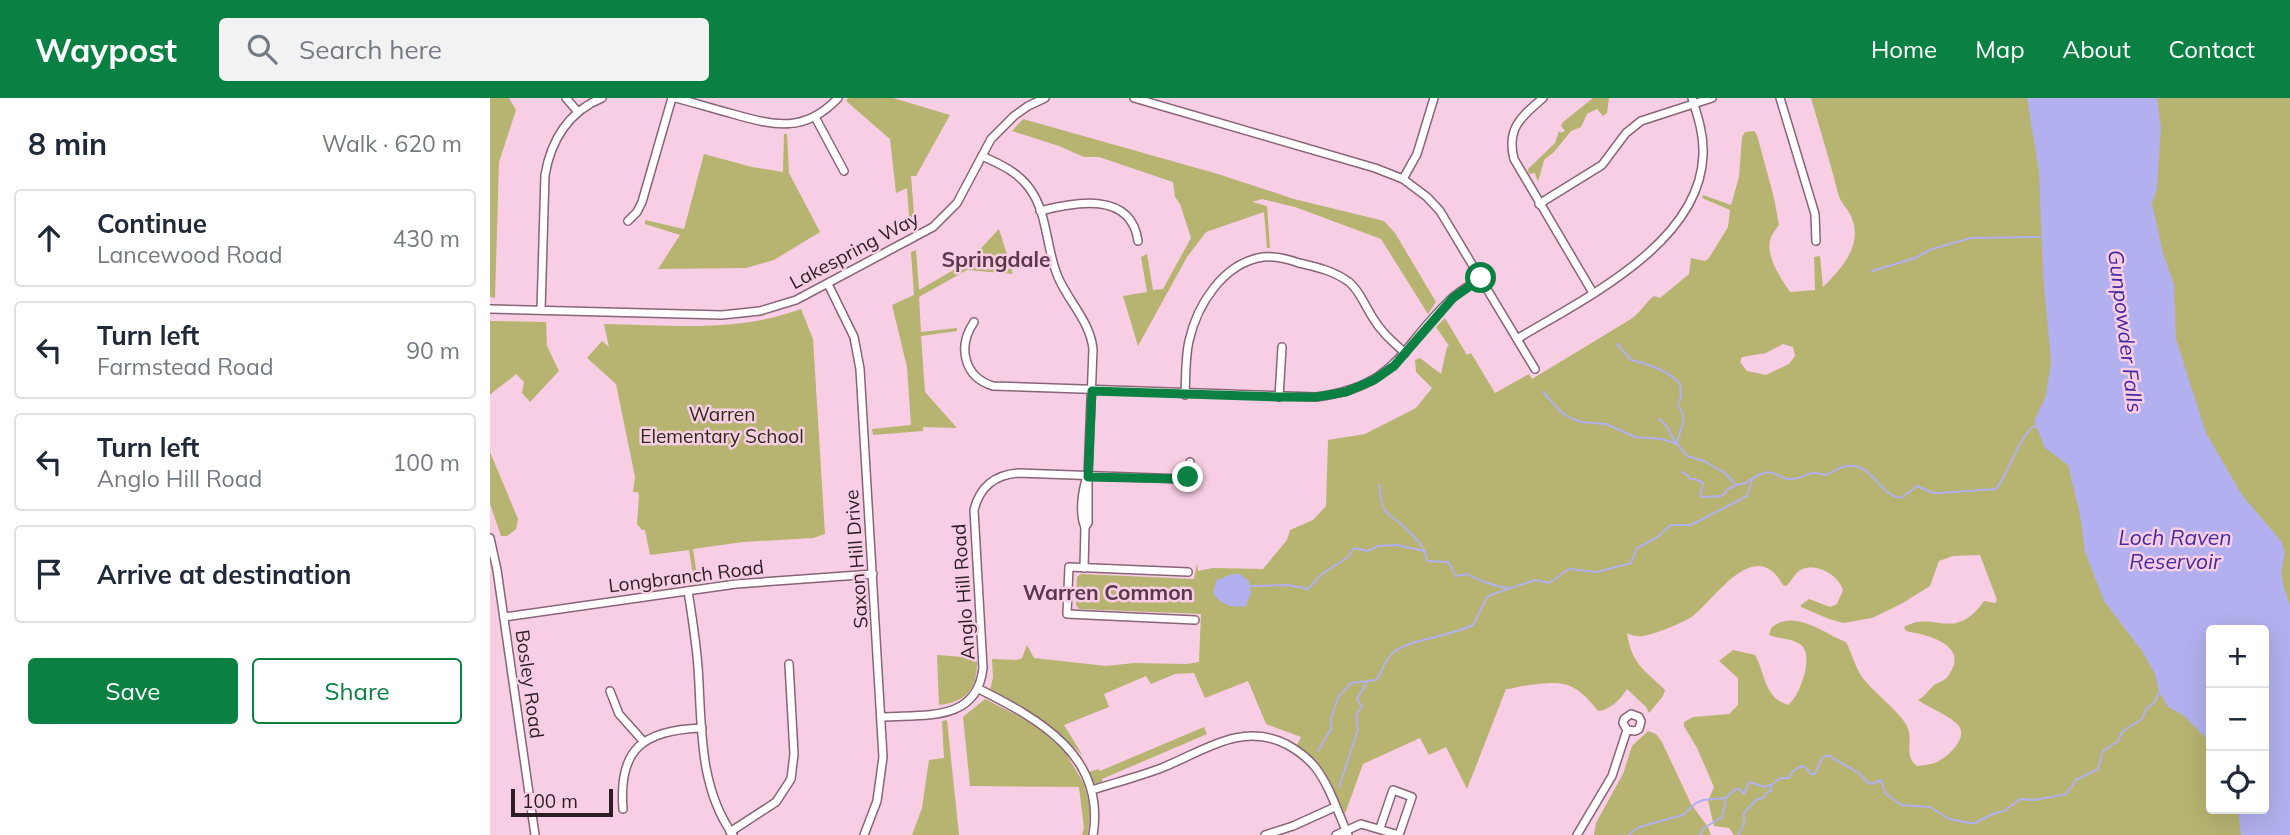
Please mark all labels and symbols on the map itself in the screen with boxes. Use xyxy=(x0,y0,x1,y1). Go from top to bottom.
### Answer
street label: Lakespring Way xyxy=(785,206,923,294)
district label: Springdale xyxy=(941,246,1051,272)
water label: Gunpowder Falls xyxy=(2103,248,2149,414)
route start xyxy=(1465,262,1496,293)
park label: Warren Elementary School xyxy=(640,402,804,448)
route end xyxy=(1172,461,1203,492)
street label: Saxon Hill Drive xyxy=(839,489,873,629)
street label: Anglo Hill Road xyxy=(946,523,980,661)
water label: Loch Raven Reservoir xyxy=(2118,524,2232,574)
street label: Longbranch Road xyxy=(607,555,765,597)
district label: Warren Common xyxy=(1023,579,1193,605)
street label: Bosley Road xyxy=(510,628,550,740)
scale bar xyxy=(511,786,612,818)

